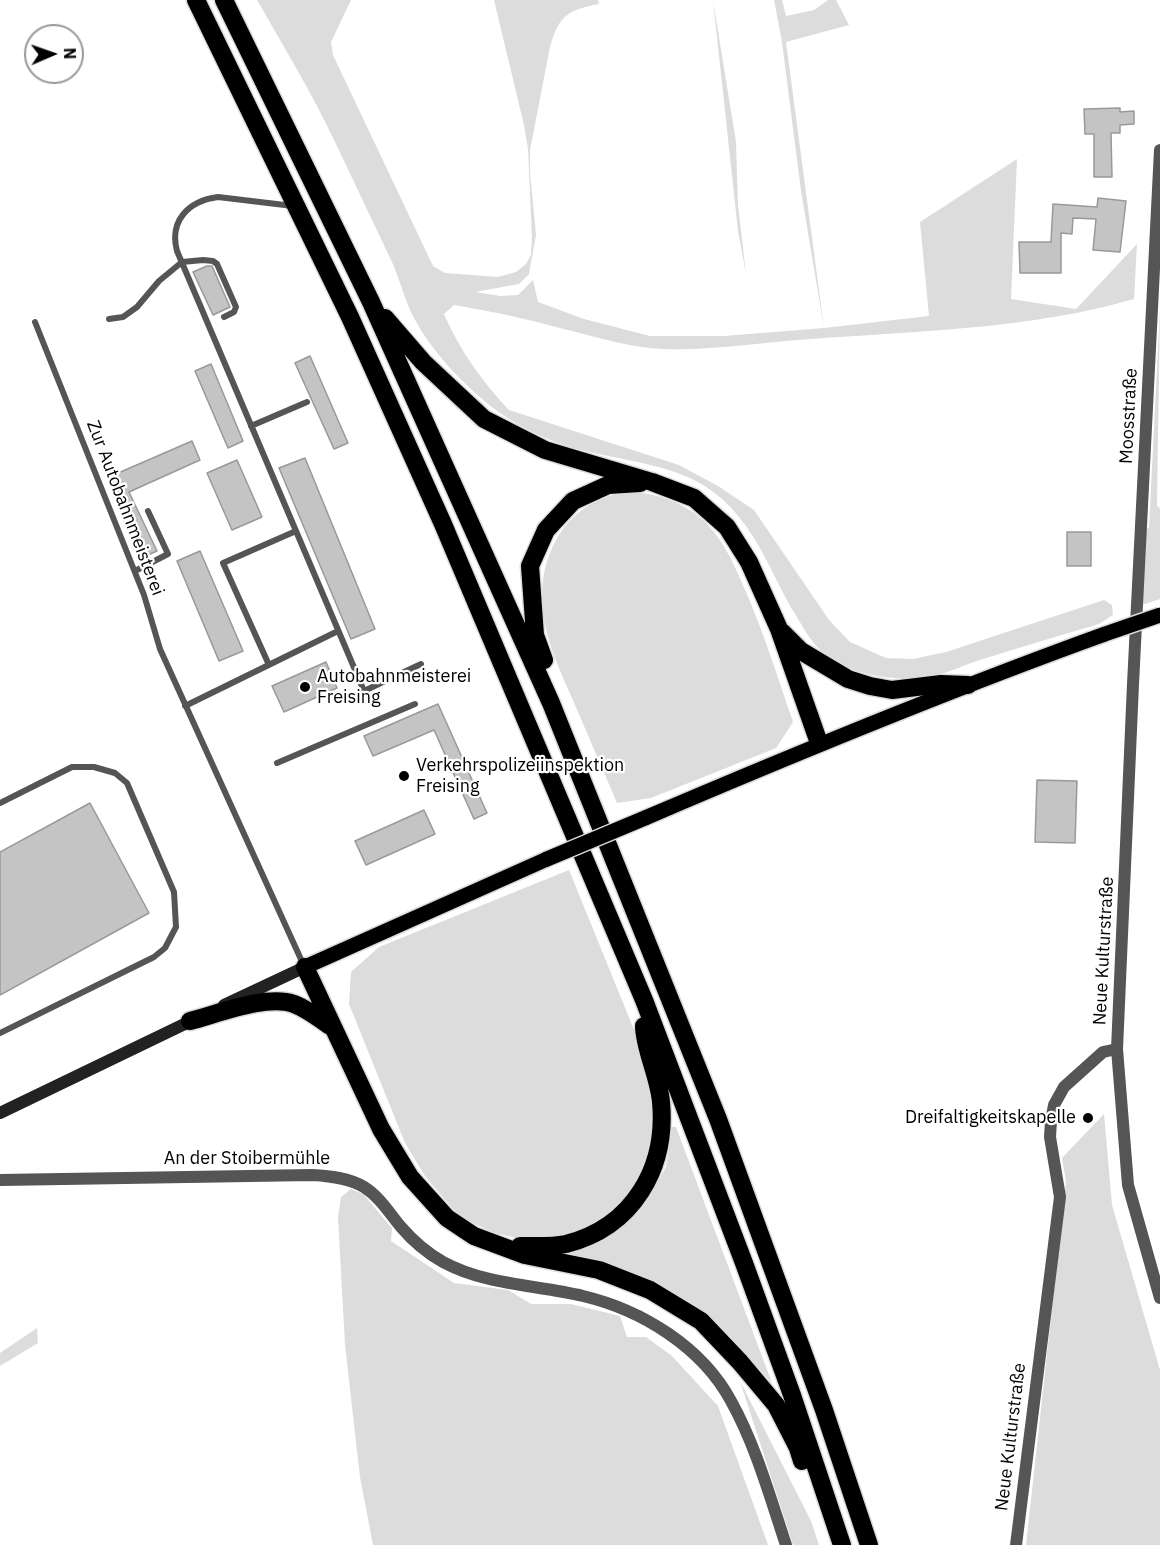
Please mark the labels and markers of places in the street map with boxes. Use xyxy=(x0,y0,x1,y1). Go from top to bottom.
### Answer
place label: Autobahnmeisterei Freising xyxy=(317,666,471,708)
marker: Autobahnmeisterei Freising xyxy=(298,680,312,694)
place label: Verkehrspolizeiinspektion Freising xyxy=(416,755,624,798)
marker: Verkehrspolizeiinspektion Freising xyxy=(397,769,411,783)
place label: Dreifaltigkeitskapelle xyxy=(905,1107,1076,1129)
marker: Dreifaltigkeitskapelle xyxy=(1081,1111,1095,1125)

